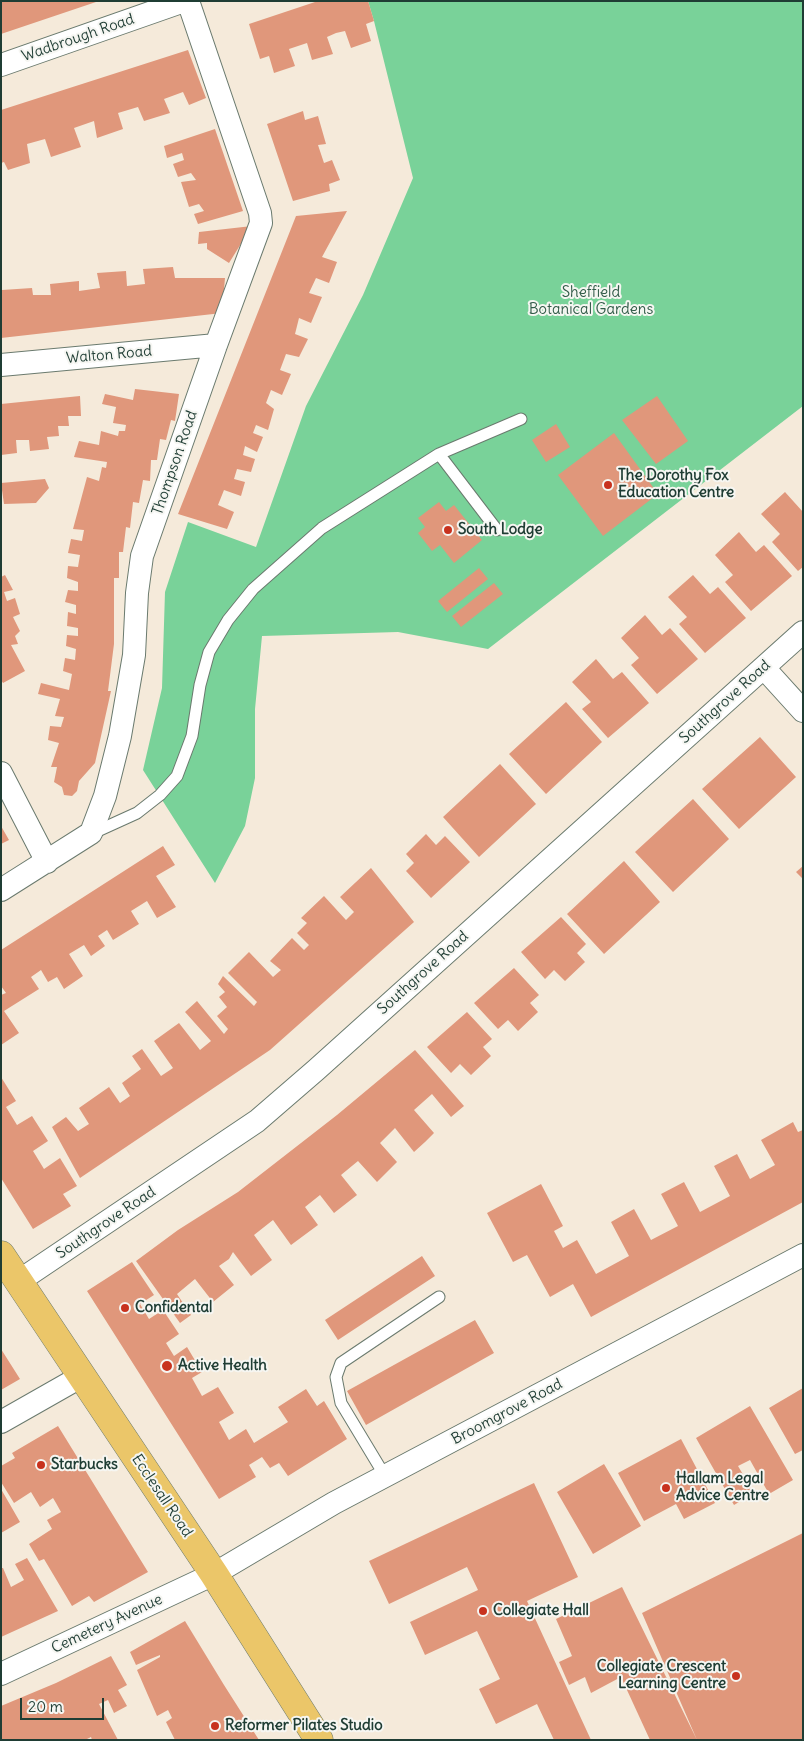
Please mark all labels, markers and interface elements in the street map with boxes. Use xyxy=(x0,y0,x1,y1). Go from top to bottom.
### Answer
street label: Wadbrough Road xyxy=(19,10,137,66)
park label: Sheffield Botanical Gardens xyxy=(529,284,653,319)
street label: Walton Road xyxy=(65,342,153,368)
street label: Thompson Road xyxy=(149,408,201,518)
place label: The Dorothy Fox Education Centre xyxy=(618,467,734,502)
marker: The Dorothy Fox Education Centre xyxy=(602,479,614,491)
place label: South Lodge xyxy=(458,521,542,539)
marker: South Lodge xyxy=(442,524,454,536)
street label: Southgrove Road xyxy=(676,656,774,748)
street label: Southgrove Road xyxy=(374,927,472,1019)
street label: Southgrove Road xyxy=(53,1183,159,1263)
place label: Confidental xyxy=(135,1299,212,1317)
marker: Confidental xyxy=(119,1302,131,1314)
place label: Active Health xyxy=(178,1357,267,1375)
marker: Active Health xyxy=(160,1359,174,1373)
street label: Broomgrove Road xyxy=(449,1375,565,1449)
street label: Ecclesall Road xyxy=(128,1451,196,1541)
place label: Starbucks xyxy=(51,1456,118,1474)
marker: Starbucks xyxy=(35,1459,47,1471)
place label: Hallam Legal Advice Centre xyxy=(676,1470,769,1505)
marker: Hallam Legal Advice Centre xyxy=(660,1482,672,1494)
street label: Cemetery Avenue xyxy=(49,1590,165,1658)
place label: Collegiate Hall xyxy=(493,1602,589,1620)
marker: Collegiate Hall xyxy=(477,1605,489,1617)
place label: Collegiate Crescent Learning Centre xyxy=(597,1658,726,1693)
marker: Collegiate Crescent Learning Centre xyxy=(730,1670,742,1682)
scale bar xyxy=(22,1688,106,1720)
text: 20 m xyxy=(28,1697,63,1716)
place label: Reformer Pilates Studio xyxy=(225,1717,383,1735)
marker: Reformer Pilates Studio xyxy=(209,1720,221,1732)

